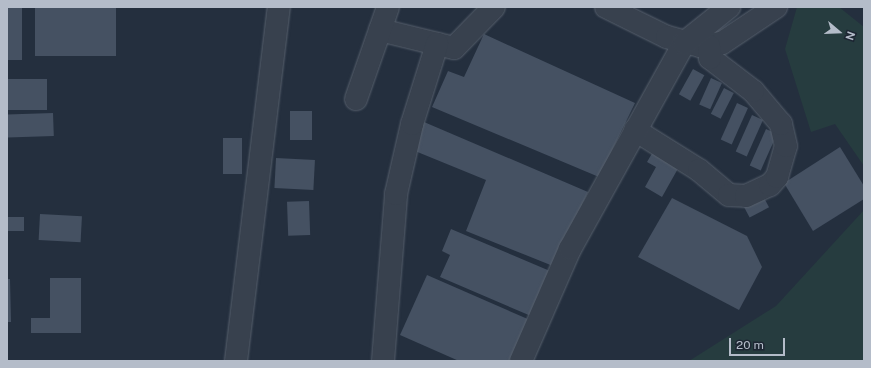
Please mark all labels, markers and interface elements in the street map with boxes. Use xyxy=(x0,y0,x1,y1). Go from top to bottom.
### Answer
north arrow xyxy=(819,12,859,52)
text: N xyxy=(843,30,857,42)
scale bar xyxy=(731,330,787,356)
text: 20 m xyxy=(736,338,764,352)

